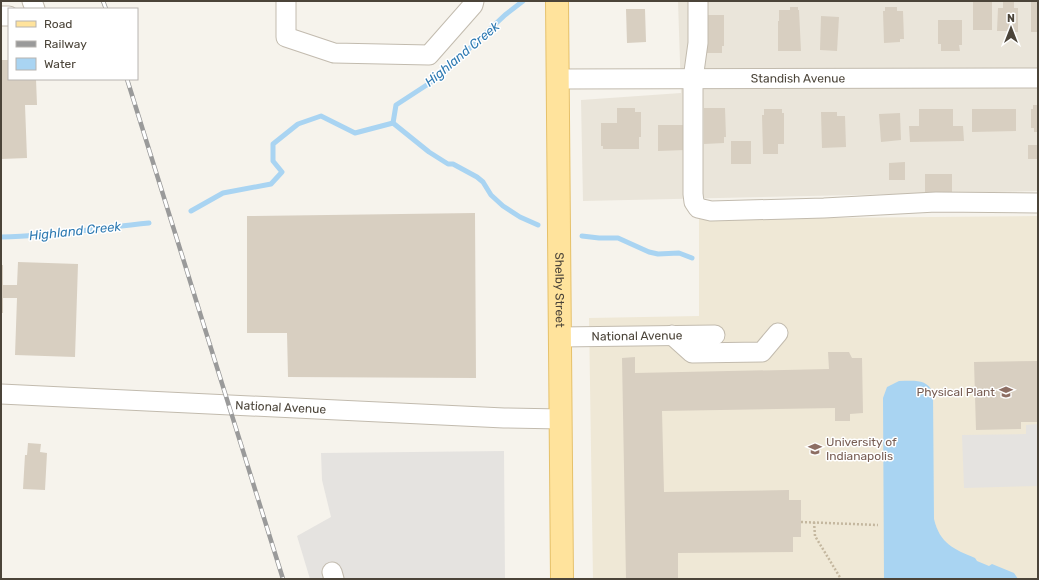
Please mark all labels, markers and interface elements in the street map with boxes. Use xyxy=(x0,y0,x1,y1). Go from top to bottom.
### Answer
legend xyxy=(8,8,138,80)
north arrow xyxy=(991,8,1031,48)
text: N xyxy=(1007,12,1015,25)
text: Road xyxy=(44,17,72,31)
water label: Highland Creek xyxy=(422,18,503,90)
text: Railway xyxy=(44,37,87,51)
text: Water xyxy=(44,57,76,71)
street label: Standish Avenue xyxy=(751,71,845,86)
water label: Highland Creek xyxy=(28,219,122,244)
street label: Shelby Street xyxy=(552,252,567,328)
street label: National Avenue xyxy=(591,328,683,344)
school or university icon: Physical Plant xyxy=(998,384,1014,400)
place label: Physical Plant xyxy=(916,385,995,399)
street label: National Avenue xyxy=(235,398,327,417)
place label: University of Indianapolis xyxy=(826,435,897,463)
school or university icon: University of Indianapolis xyxy=(807,441,823,457)

